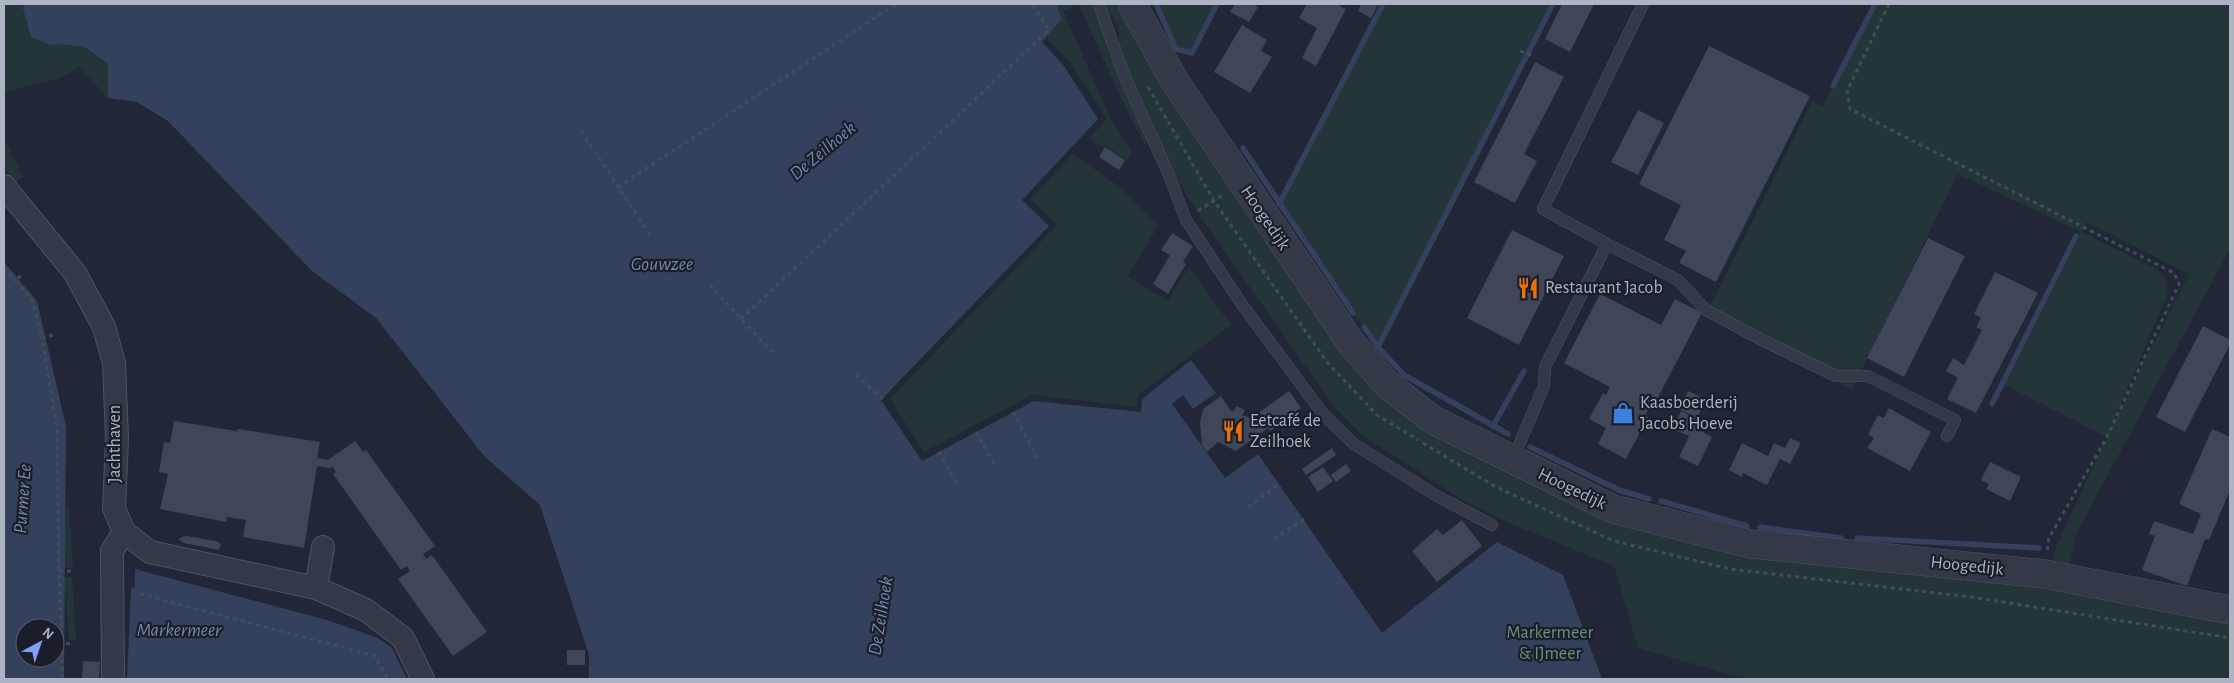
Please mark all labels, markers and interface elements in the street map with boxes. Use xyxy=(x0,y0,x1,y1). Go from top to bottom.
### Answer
water label: De Zeilhoek xyxy=(786,118,860,184)
street label: Hoogedijk xyxy=(1237,183,1293,254)
water label: Gouwzee xyxy=(631,255,693,274)
restaurant icon: Restaurant Jacob xyxy=(1515,275,1541,301)
place label: Restaurant Jacob xyxy=(1545,279,1663,297)
place label: Kaasboerderij Jacobs Hoeve xyxy=(1640,394,1738,433)
shop icon: Kaasboerderij Jacobs Hoeve xyxy=(1610,400,1636,426)
street label: Jachthaven xyxy=(106,405,124,483)
place label: Eetcafé de Zeilhoek xyxy=(1250,412,1321,451)
restaurant icon: Eetcafé de Zeilhoek xyxy=(1220,418,1246,444)
water label: Purmer Ee xyxy=(11,464,35,534)
street label: Hoogedijk xyxy=(1535,465,1610,514)
street label: Hoogedijk xyxy=(1930,553,2005,579)
water label: De Zeilhoek xyxy=(865,575,897,657)
north arrow xyxy=(15,618,65,668)
water label: Markermeer xyxy=(137,621,222,640)
park label: Markermeer & IJmeer xyxy=(1507,624,1594,663)
text: N xyxy=(39,625,56,642)

